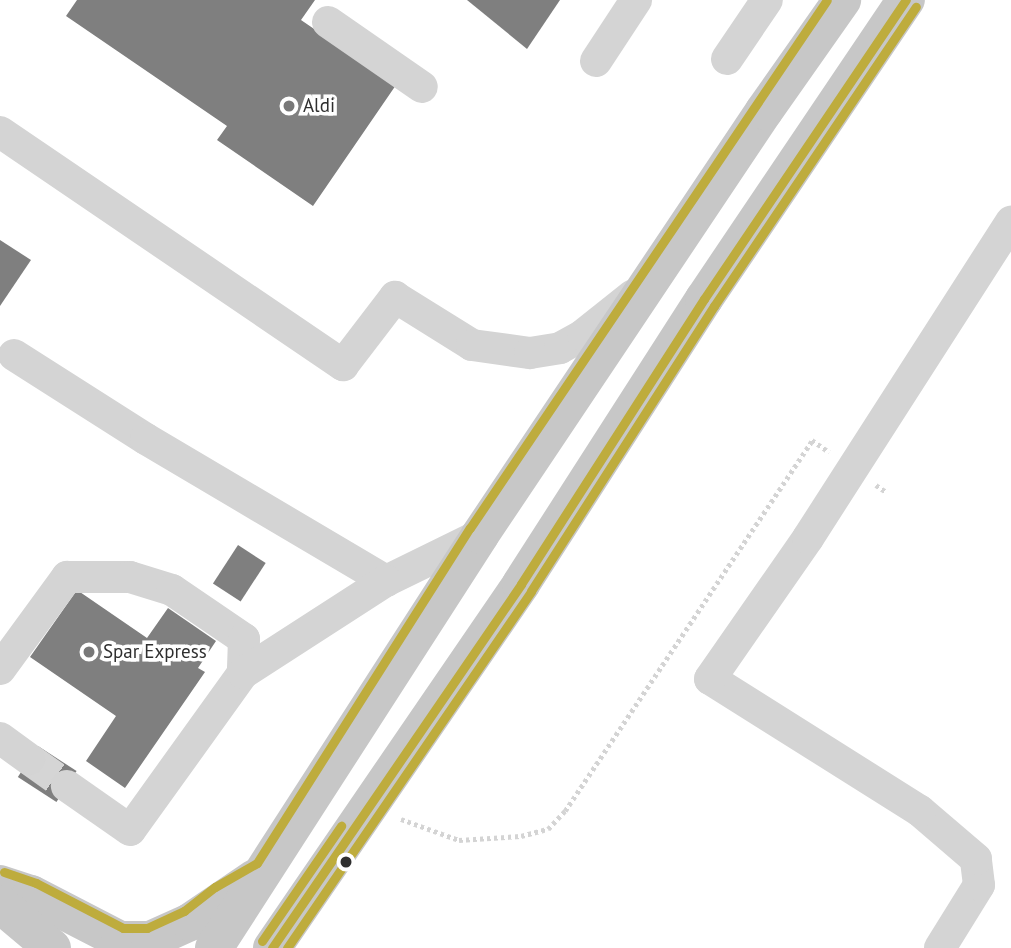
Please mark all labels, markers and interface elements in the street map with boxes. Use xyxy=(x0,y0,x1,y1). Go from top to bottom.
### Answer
place label: Aldi xyxy=(303,95,335,117)
marker: Aldi xyxy=(281,98,297,114)
place label: Spar Express xyxy=(103,641,207,663)
marker: Spar Express xyxy=(81,644,97,660)
unlabelled marker xyxy=(339,855,353,869)

